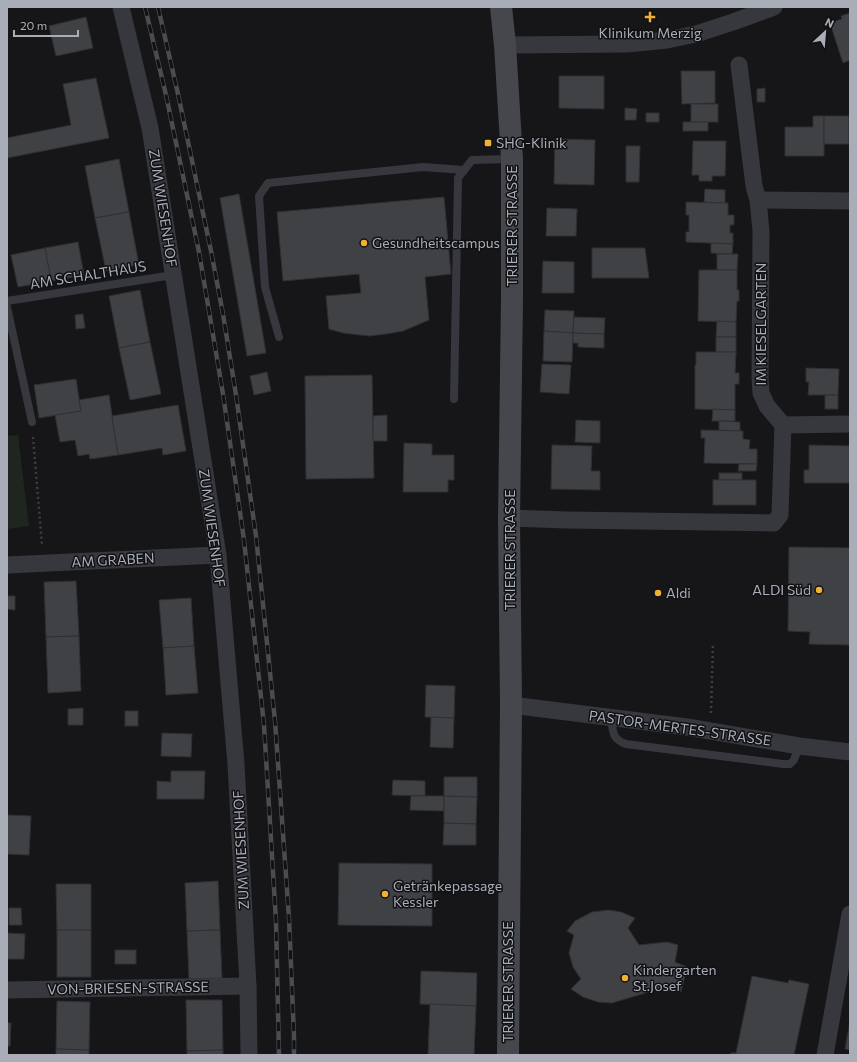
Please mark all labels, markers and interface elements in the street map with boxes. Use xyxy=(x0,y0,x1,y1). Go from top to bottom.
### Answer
marker: Klinikum Merzig xyxy=(644,11,656,23)
scale bar xyxy=(14,12,78,38)
north arrow xyxy=(805,12,845,52)
text: N xyxy=(823,15,836,30)
text: 20 m xyxy=(20,18,47,32)
place label: Klinikum Merzig xyxy=(599,24,702,41)
place label: SHG-Klinik xyxy=(496,134,567,151)
marker: SHG-Klinik xyxy=(483,138,493,148)
street label: ZUM WIESENHOF xyxy=(146,148,181,268)
street label: TRIERER STRASSE xyxy=(503,165,520,287)
place label: Gesundheitscampus xyxy=(372,234,500,251)
marker: Gesundheitscampus xyxy=(359,238,369,248)
street label: AM SCHALTHAUS xyxy=(29,257,147,292)
street label: IM KIESELGARTEN xyxy=(752,263,769,385)
street label: ZUM WIESENHOF xyxy=(196,468,229,588)
street label: TRIERER STRASSE xyxy=(501,489,518,611)
street label: AM GRABEN xyxy=(71,549,155,570)
place label: ALDI Süd xyxy=(752,581,811,598)
place label: Aldi xyxy=(666,584,691,601)
marker: ALDI Süd xyxy=(814,585,824,595)
marker: Aldi xyxy=(653,588,663,598)
street label: PASTOR-MERTES-STRASSE xyxy=(588,706,772,749)
street label: ZUM WIESENHOF xyxy=(229,790,252,910)
place label: Getränkepassage Kessler xyxy=(393,877,502,910)
marker: Getränkepassage Kessler xyxy=(380,889,390,899)
street label: TRIERER STRASSE xyxy=(499,921,516,1043)
place label: Kindergarten St.Josef xyxy=(633,961,717,994)
marker: Kindergarten St.Josef xyxy=(620,973,630,983)
street label: VON-BRIESEN-STRASSE xyxy=(47,978,209,997)

